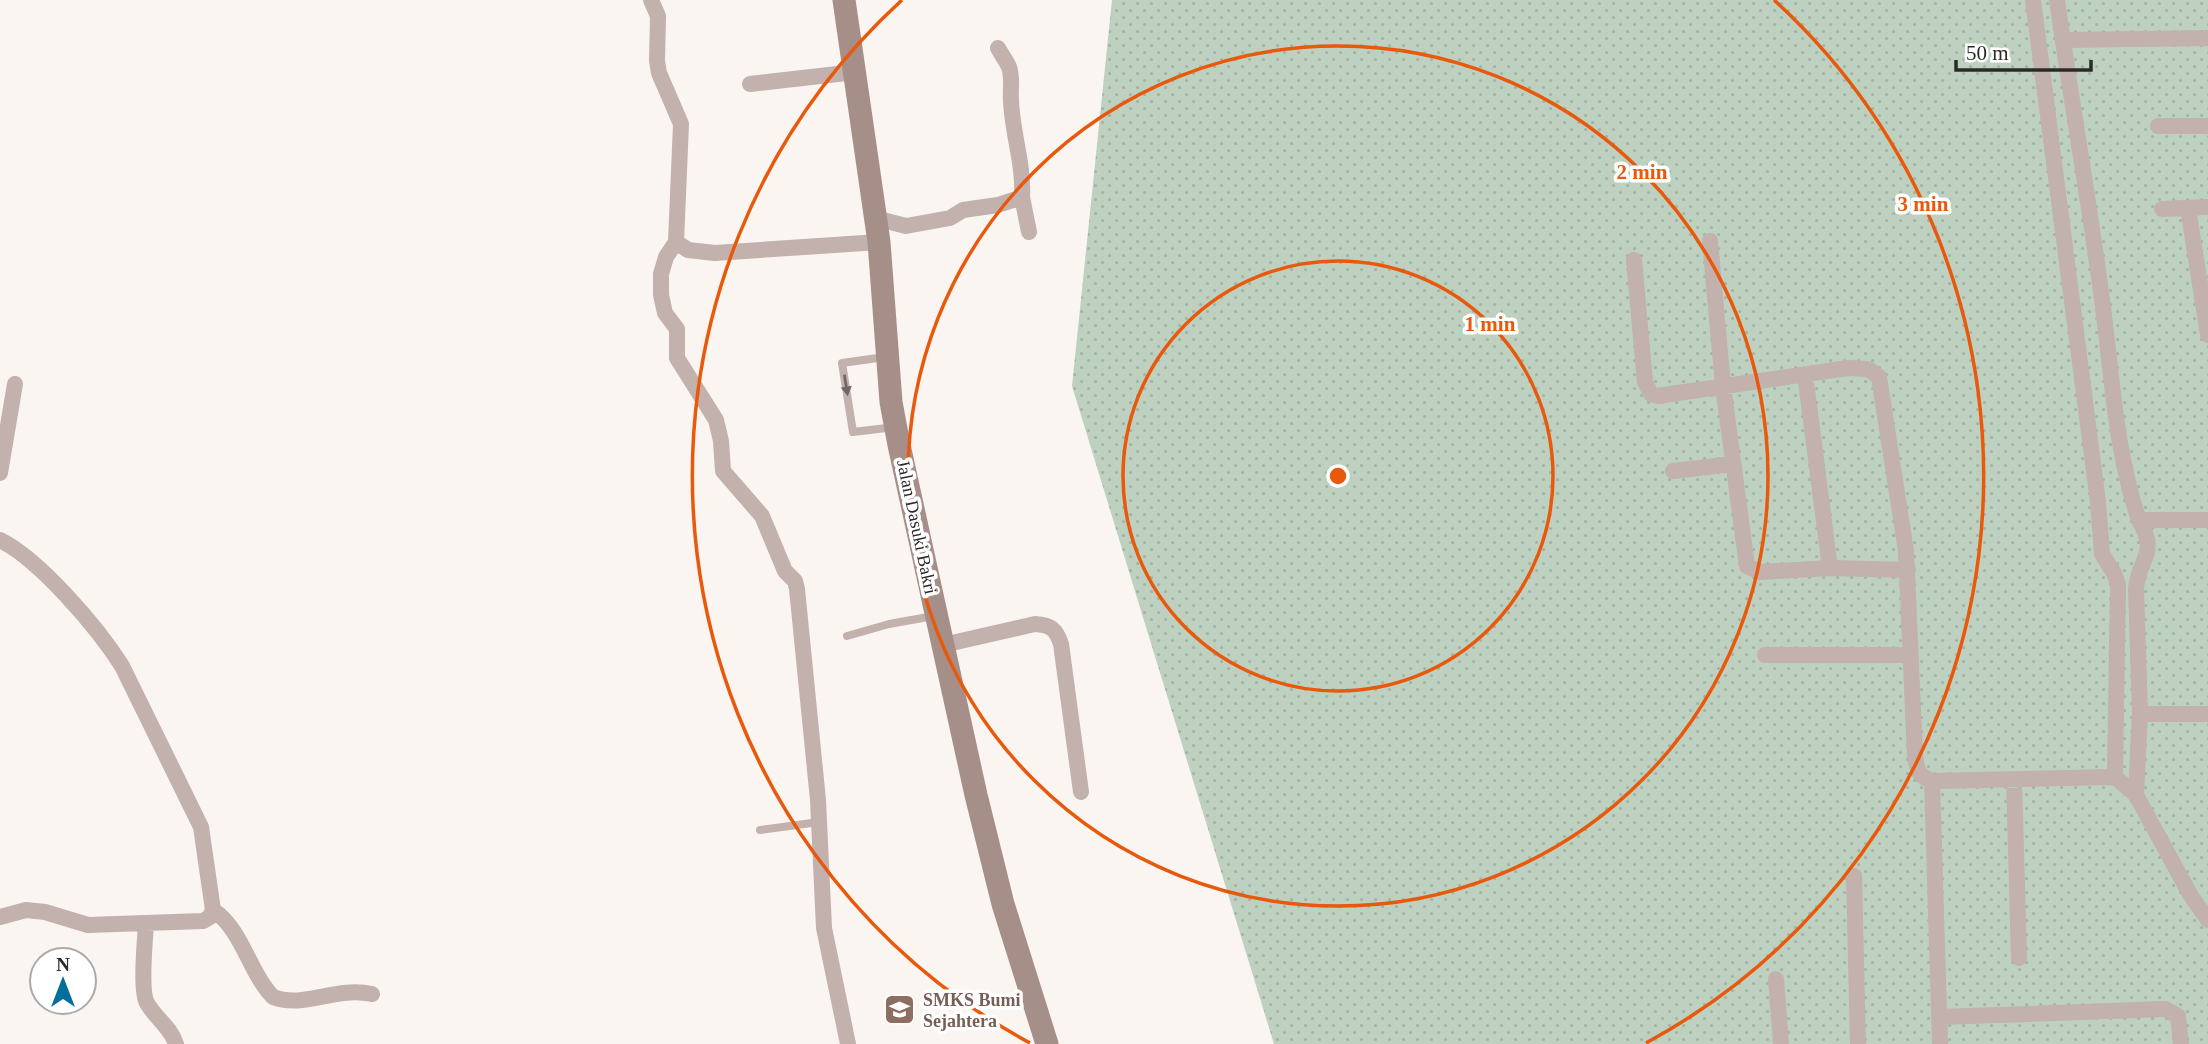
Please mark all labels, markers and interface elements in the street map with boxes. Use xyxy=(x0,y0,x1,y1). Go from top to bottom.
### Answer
scale bar xyxy=(1956,28,2091,72)
text: 50 m xyxy=(1966,41,2009,65)
text: 2 min xyxy=(1617,160,1668,184)
text: 3 min xyxy=(1898,192,1949,216)
text: 1 min xyxy=(1465,312,1516,336)
one-way arrow xyxy=(841,374,852,396)
street label: Jalan Dasuki Bakri xyxy=(893,458,941,596)
centre of rings xyxy=(1326,464,1350,488)
north arrow xyxy=(28,946,98,1016)
text: N xyxy=(56,954,70,975)
place label: SMKS Bumi Sejahtera xyxy=(923,990,1021,1031)
school or university icon: SMKS Bumi Sejahtera xyxy=(883,993,917,1027)

